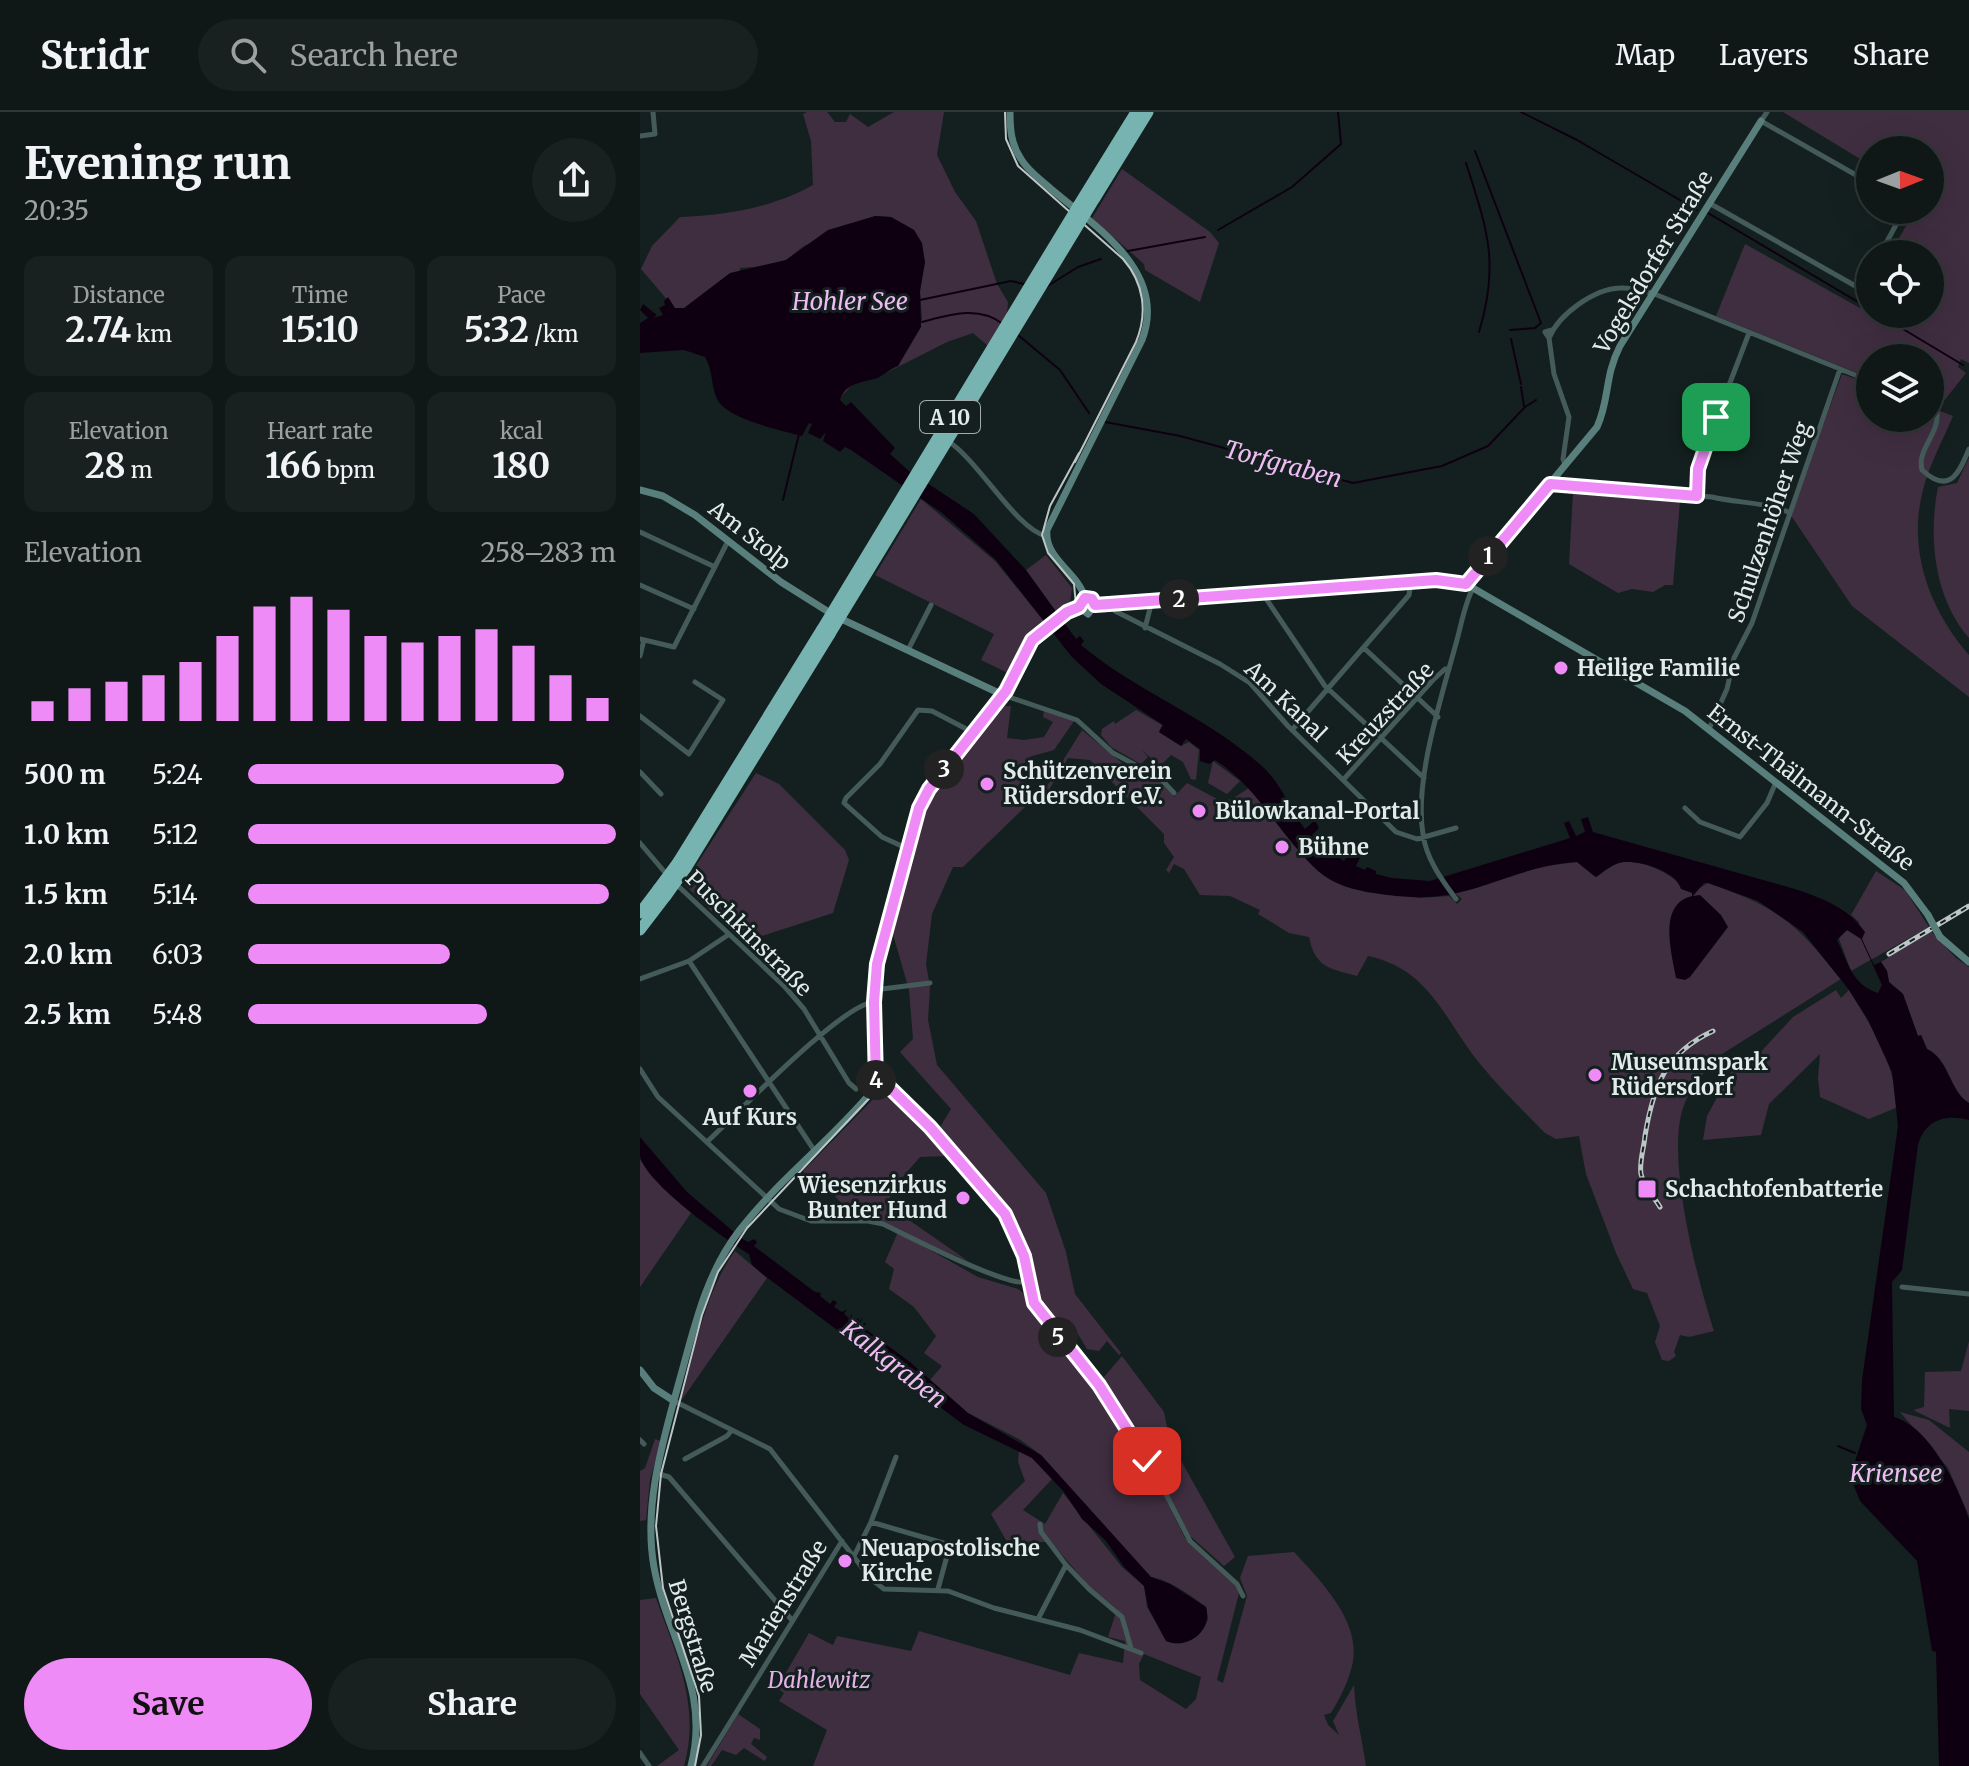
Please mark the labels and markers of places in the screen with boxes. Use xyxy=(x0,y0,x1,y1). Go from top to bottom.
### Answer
pin xyxy=(1682,383,1750,451)
pin: 1 xyxy=(1468,536,1508,576)
pin: 2 xyxy=(1159,579,1199,619)
place label: Heilige Familie xyxy=(1577,654,1740,682)
marker: Heilige Familie xyxy=(1552,659,1570,677)
pin: 3 xyxy=(924,749,964,789)
place label: Schützenverein Rüdersdorf e.V. xyxy=(1003,757,1172,810)
marker: Schützenverein Rüdersdorf e.V. xyxy=(978,775,996,793)
place label: Bülowkanal-Portal xyxy=(1215,797,1420,825)
marker: Bülowkanal-Portal xyxy=(1190,802,1208,820)
place label: Bühne xyxy=(1298,833,1369,861)
marker: Bühne xyxy=(1273,838,1291,856)
place label: Museumspark Rüdersdorf xyxy=(1611,1048,1769,1101)
pin: 4 xyxy=(856,1060,896,1100)
marker: Museumspark Rüdersdorf xyxy=(1586,1066,1604,1084)
marker: Auf Kurs xyxy=(741,1082,759,1100)
place label: Auf Kurs xyxy=(702,1103,797,1131)
place label: Wiesenzirkus Bunter Hund xyxy=(797,1171,947,1224)
place label: Schachtofenbatterie xyxy=(1665,1175,1883,1203)
marker: Schachtofenbatterie xyxy=(1636,1178,1658,1200)
marker: Wiesenzirkus Bunter Hund xyxy=(954,1189,972,1207)
pin: 5 xyxy=(1038,1317,1078,1357)
pin xyxy=(1113,1427,1181,1495)
place label: Neuapostolische Kirche xyxy=(861,1534,1040,1587)
marker: Neuapostolische Kirche xyxy=(836,1552,854,1570)

